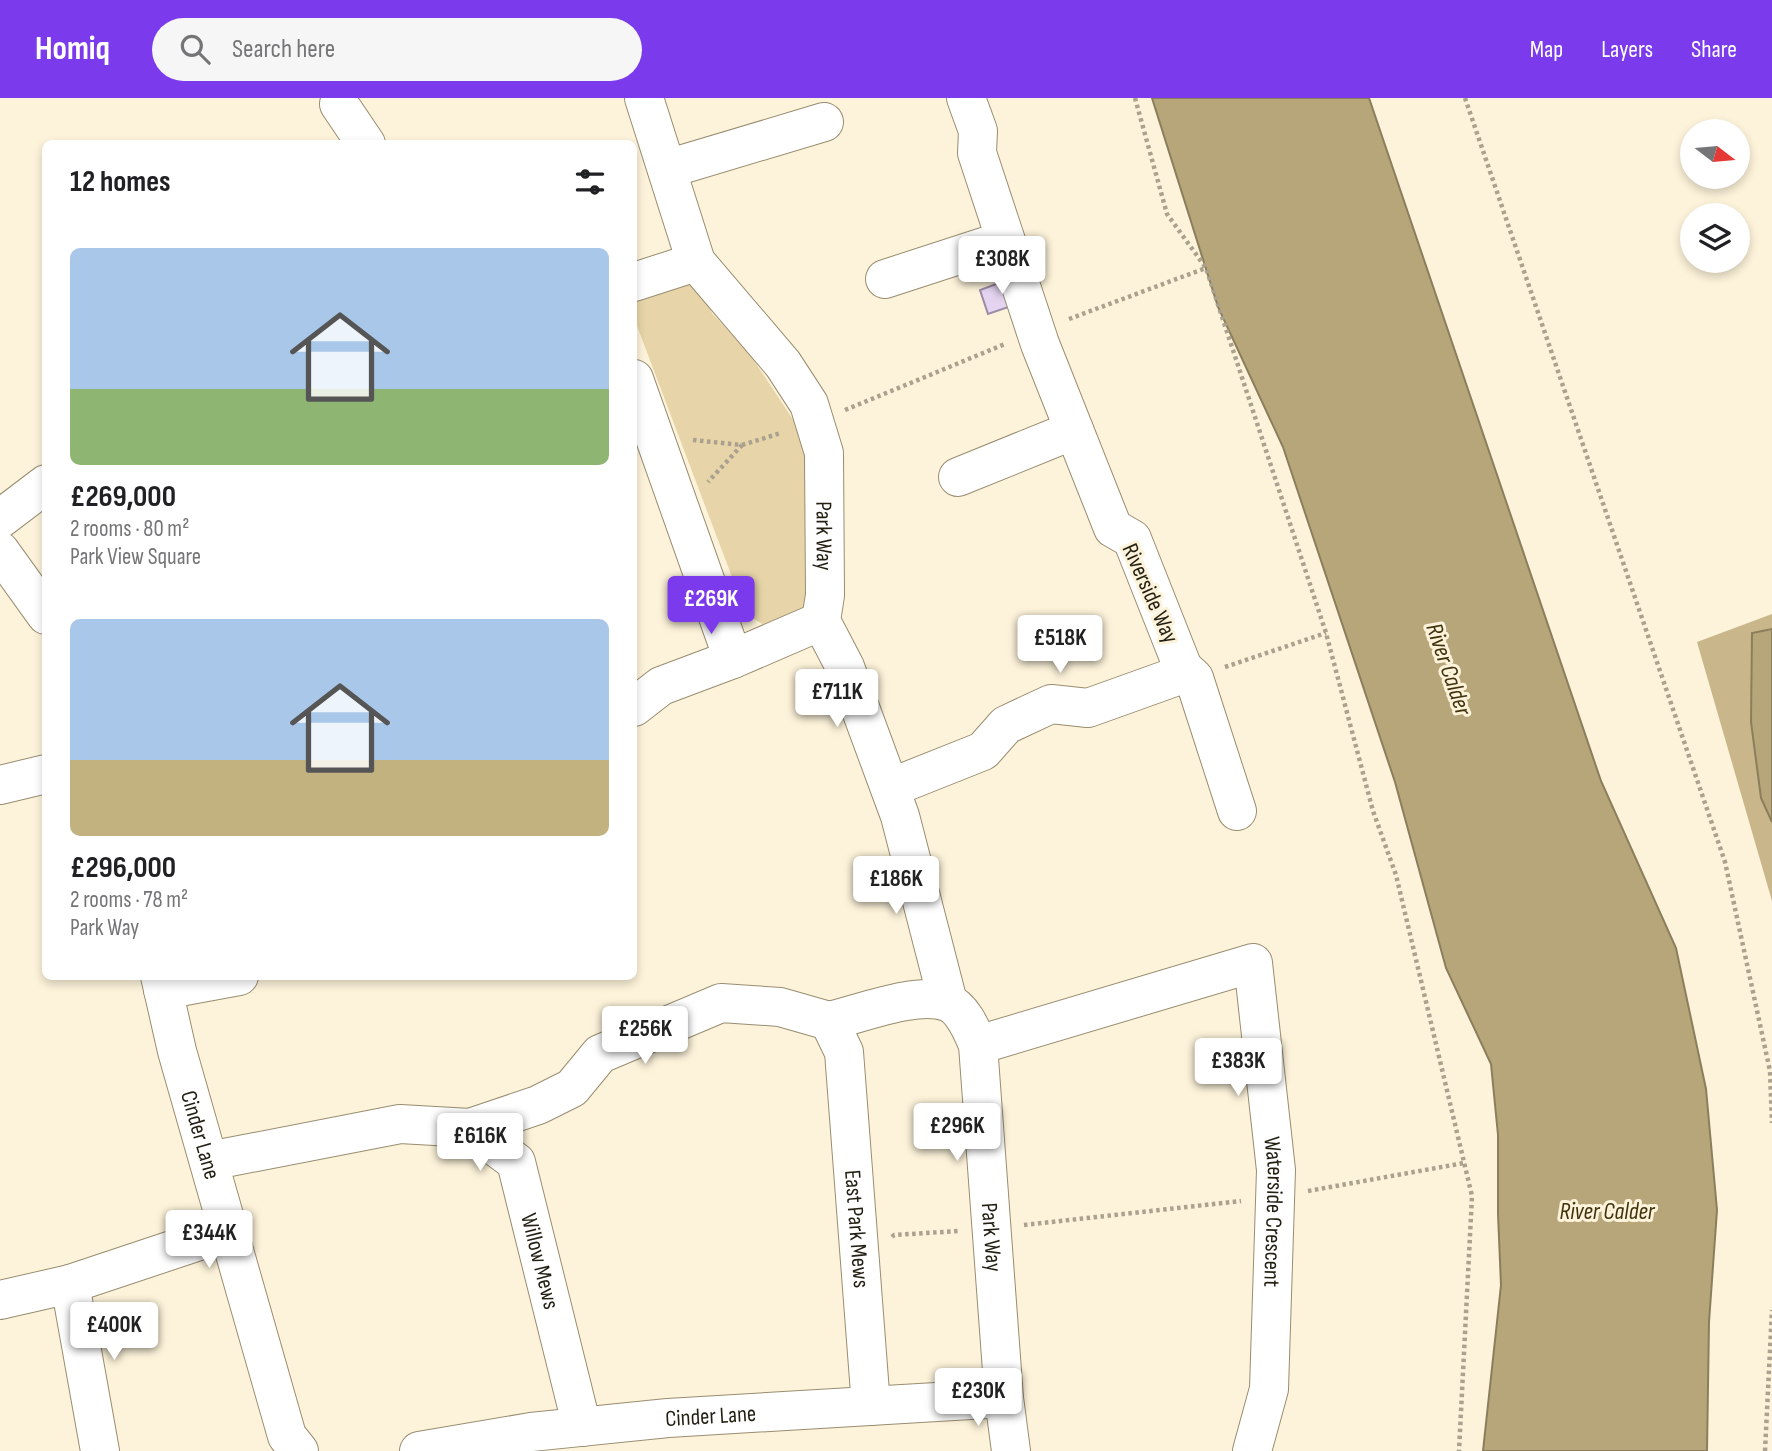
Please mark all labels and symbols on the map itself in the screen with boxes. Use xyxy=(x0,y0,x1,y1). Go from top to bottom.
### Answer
north arrow xyxy=(1680,119,1750,189)
pin: £308K xyxy=(953,236,1051,296)
street label: Park Way xyxy=(809,501,838,571)
street label: Riverside Way xyxy=(1116,539,1184,648)
pin: £269K xyxy=(662,576,760,636)
pin: £518K xyxy=(1011,616,1109,675)
water label: River Calder xyxy=(1419,619,1478,720)
pin: £711K xyxy=(788,670,886,729)
pin: £186K xyxy=(847,856,945,916)
pin: £256K xyxy=(596,1006,694,1066)
pin: £383K xyxy=(1189,1038,1287,1098)
street label: Cinder Lane xyxy=(174,1087,226,1183)
pin: £296K xyxy=(908,1104,1006,1163)
pin: £616K xyxy=(431,1114,529,1173)
street label: Waterside Crescent xyxy=(1257,1135,1289,1288)
street label: East Park Mews xyxy=(838,1169,875,1289)
water label: River Calder xyxy=(1559,1197,1656,1226)
street label: Park Way xyxy=(975,1202,1008,1273)
pin: £344K xyxy=(160,1210,258,1270)
street label: Willow Mews xyxy=(514,1210,565,1312)
pin: £400K xyxy=(65,1302,163,1362)
pin: £230K xyxy=(929,1368,1027,1428)
street label: Cinder Lane xyxy=(664,1400,757,1433)

